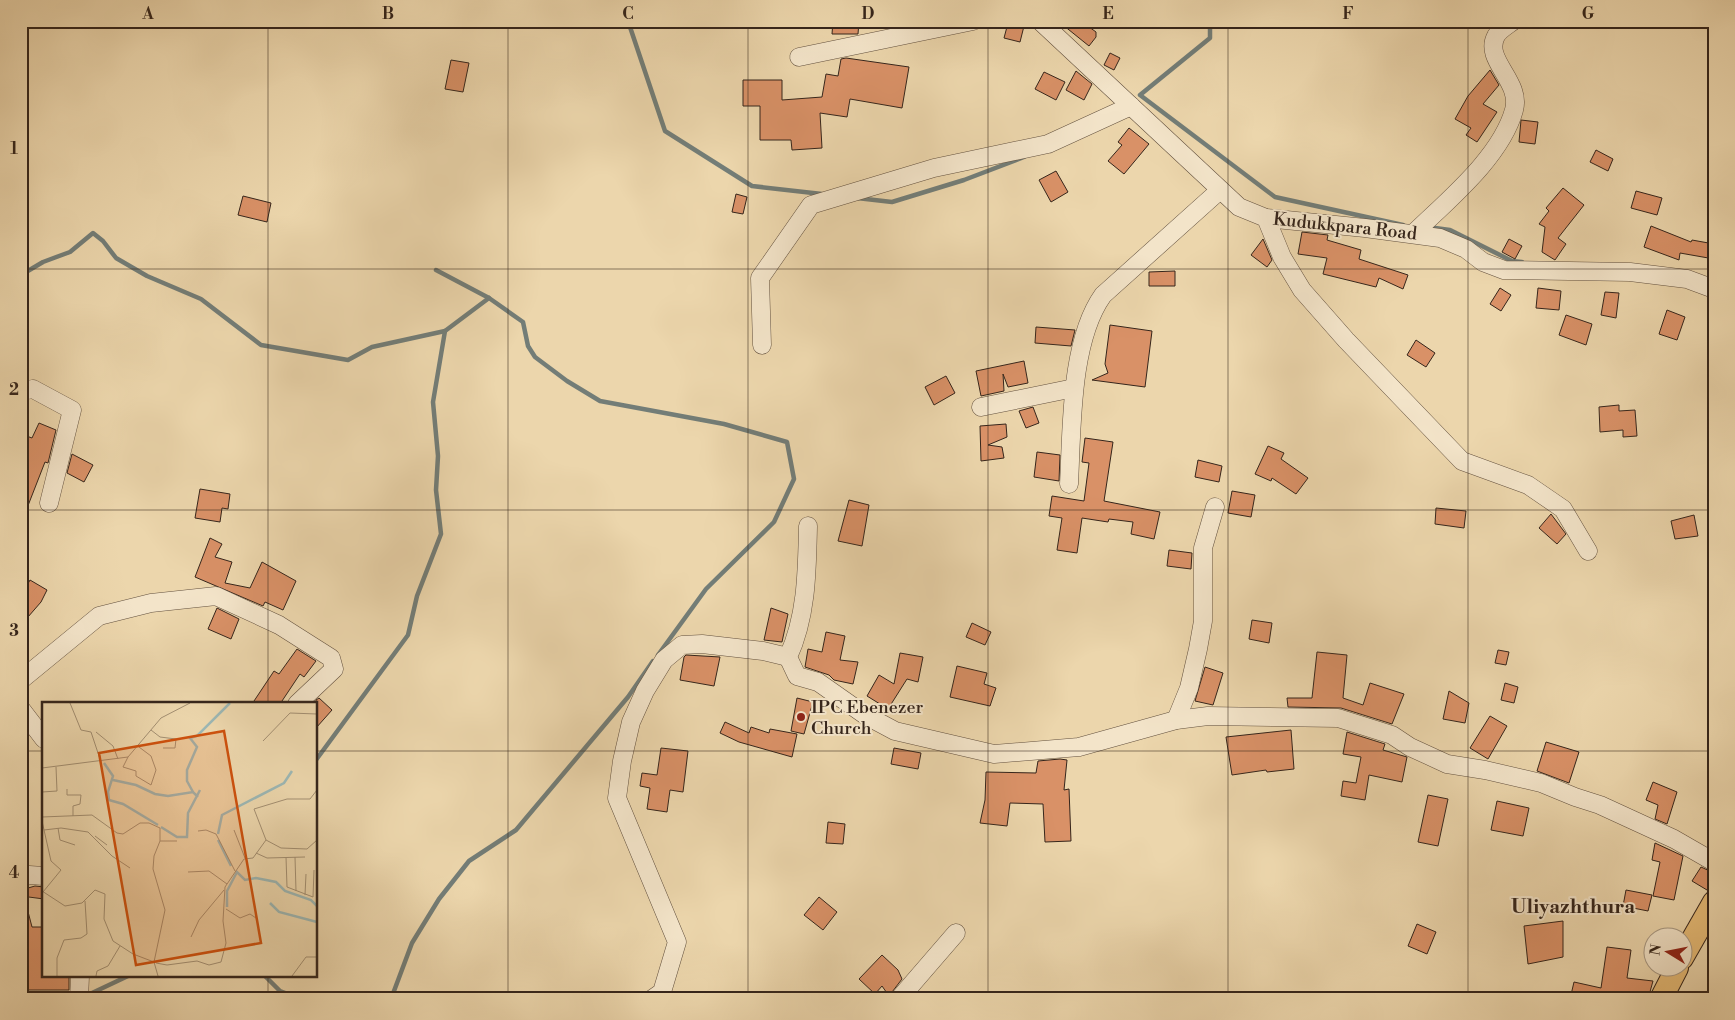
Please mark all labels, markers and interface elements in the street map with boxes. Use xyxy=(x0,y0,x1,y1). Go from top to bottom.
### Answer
text: A xyxy=(141,4,154,24)
text: B xyxy=(382,4,394,24)
text: C xyxy=(622,4,634,24)
text: D xyxy=(862,4,875,24)
text: E xyxy=(1102,4,1114,24)
text: F xyxy=(1342,4,1354,24)
text: G xyxy=(1582,4,1595,24)
text: 1 xyxy=(10,139,18,159)
street label: Kudukkpara Road xyxy=(1272,207,1419,246)
text: 2 xyxy=(9,380,19,400)
text: 3 xyxy=(9,621,19,641)
place label: IPC Ebenezer Church xyxy=(811,696,924,740)
inset map xyxy=(42,702,318,978)
marker: IPC Ebenezer Church xyxy=(795,711,807,723)
text: 4 xyxy=(9,863,20,883)
district label: Uliyazhthura xyxy=(1511,895,1635,920)
north arrow xyxy=(1642,928,1692,978)
text: N xyxy=(1646,943,1666,957)

